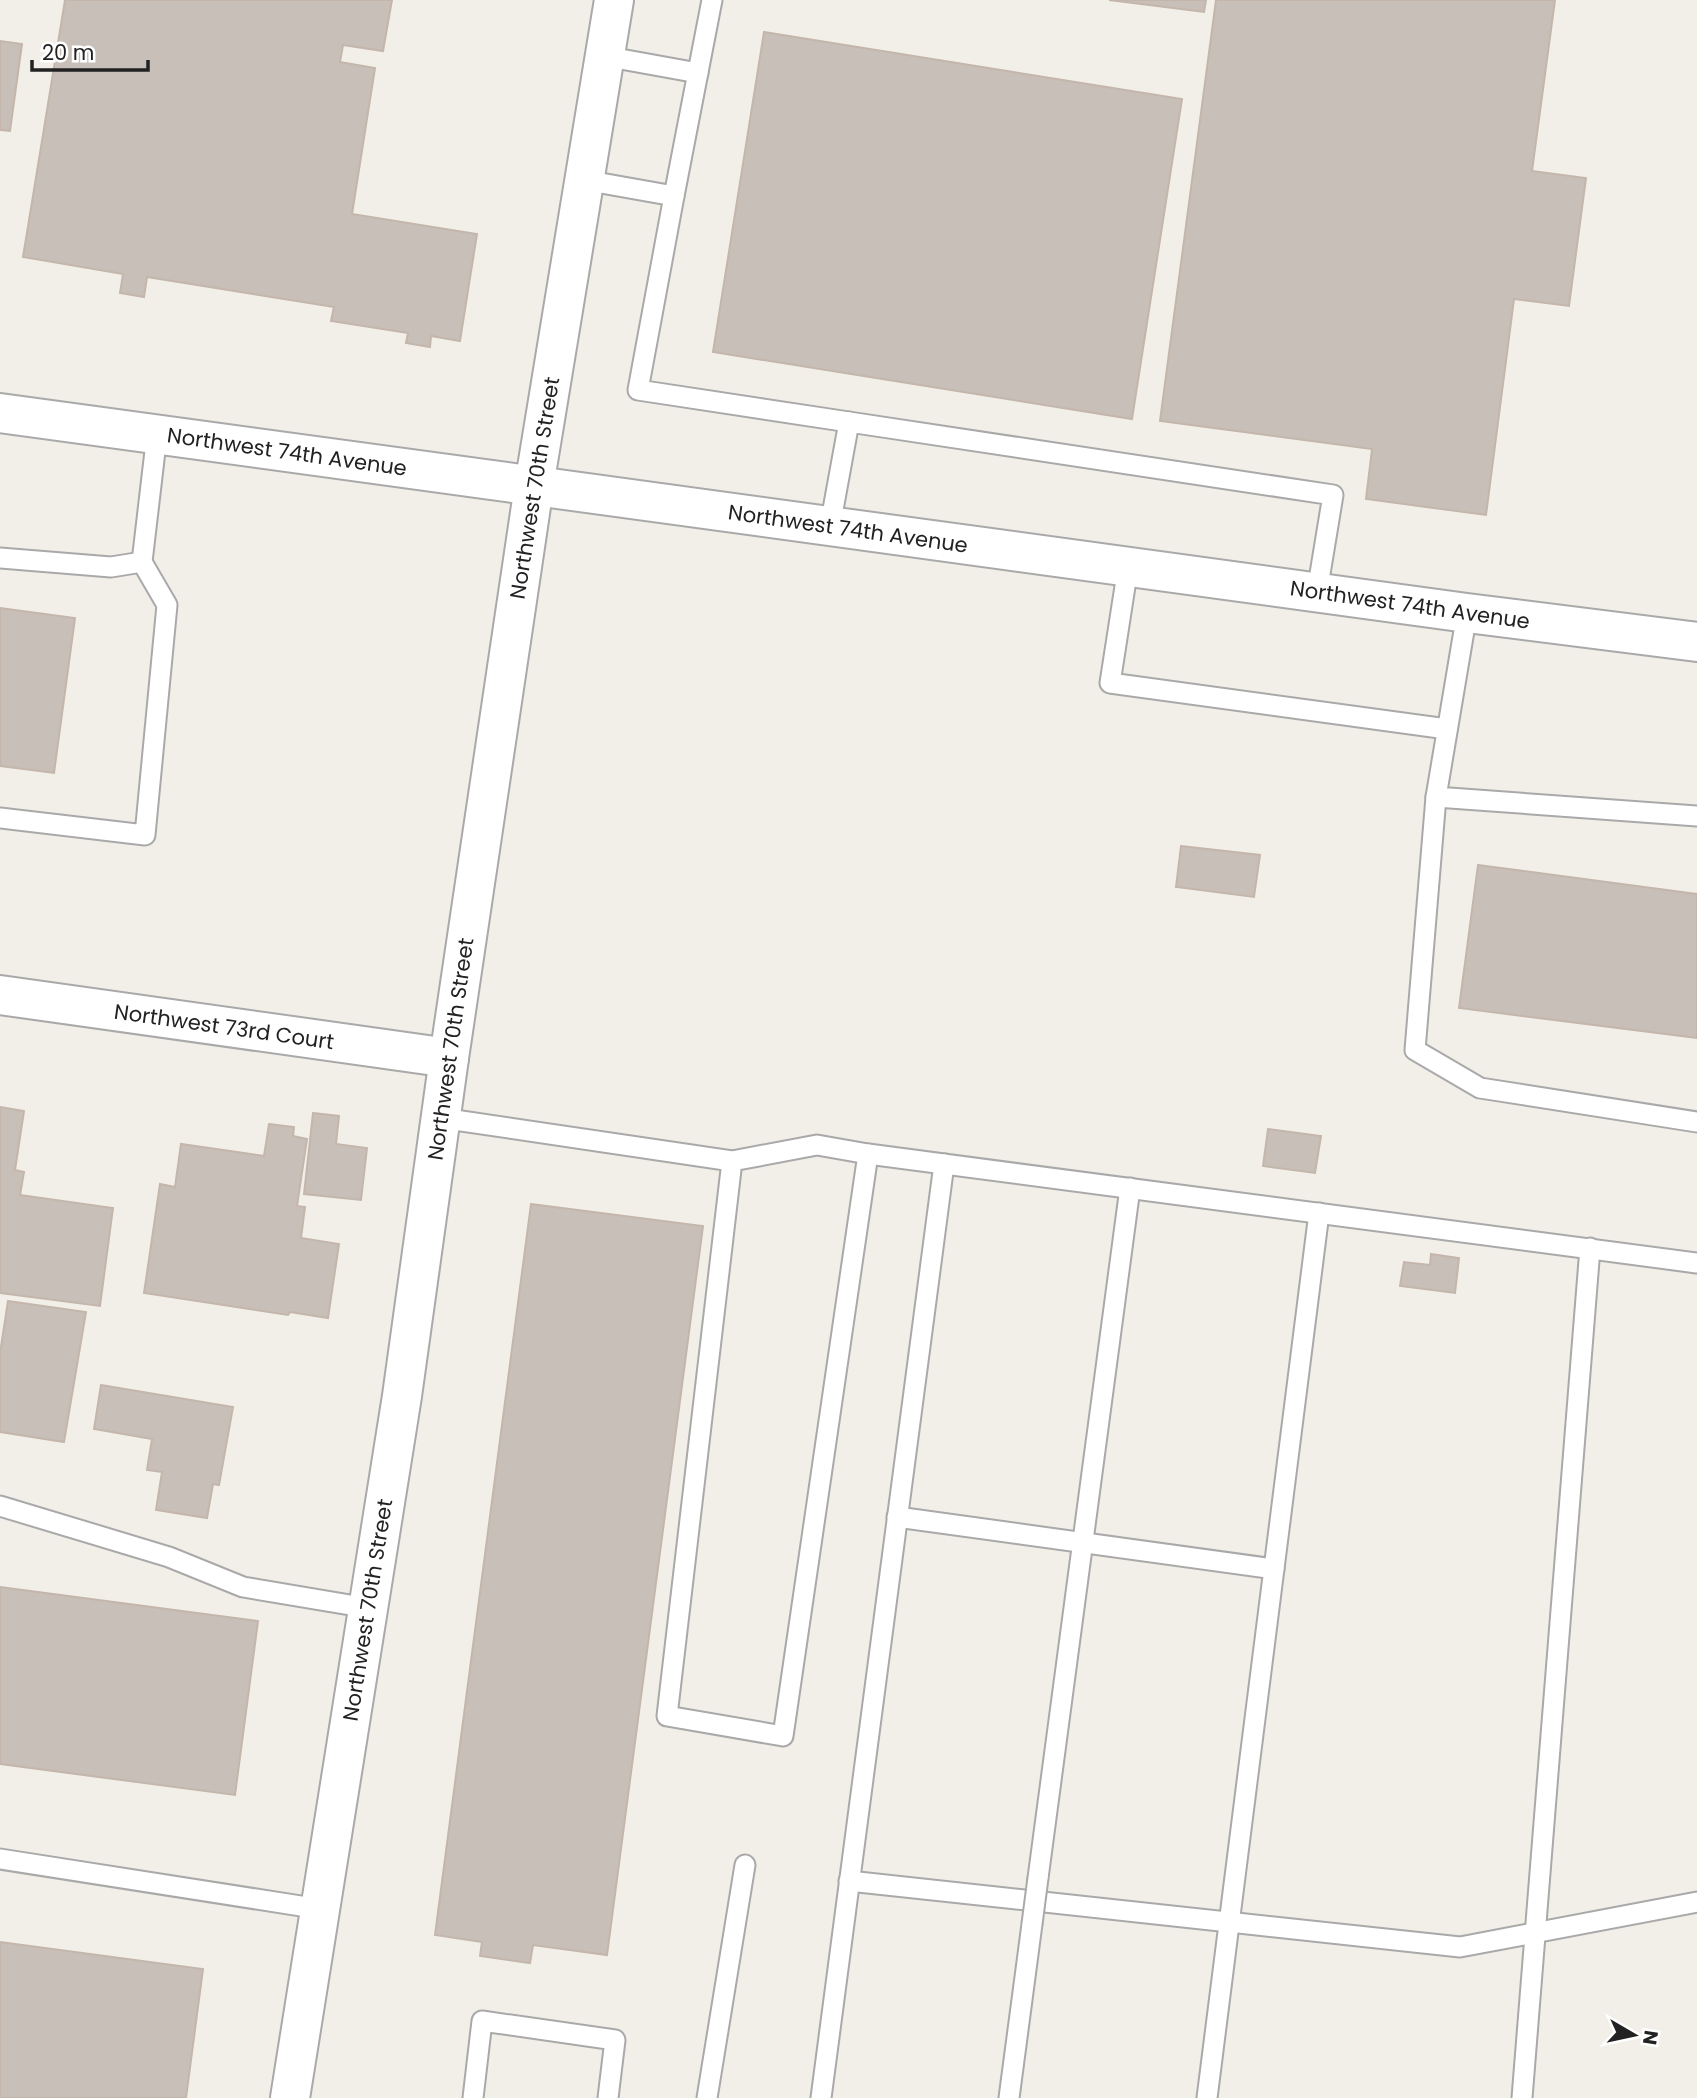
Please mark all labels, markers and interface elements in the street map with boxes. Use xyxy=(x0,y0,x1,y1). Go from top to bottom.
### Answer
scale bar xyxy=(32,28,147,72)
text: 20 m xyxy=(42,38,95,67)
street label: Northwest 70th Street xyxy=(503,375,566,601)
street label: Northwest 74th Avenue xyxy=(165,420,409,483)
street label: Northwest 74th Avenue xyxy=(726,497,970,560)
street label: Northwest 74th Avenue xyxy=(1288,573,1532,636)
street label: Northwest 70th Street xyxy=(421,936,480,1162)
street label: Northwest 73rd Court xyxy=(112,997,336,1056)
street label: Northwest 70th Street xyxy=(336,1497,399,1723)
north arrow xyxy=(1599,2000,1669,2070)
text: N xyxy=(1636,2028,1665,2047)

